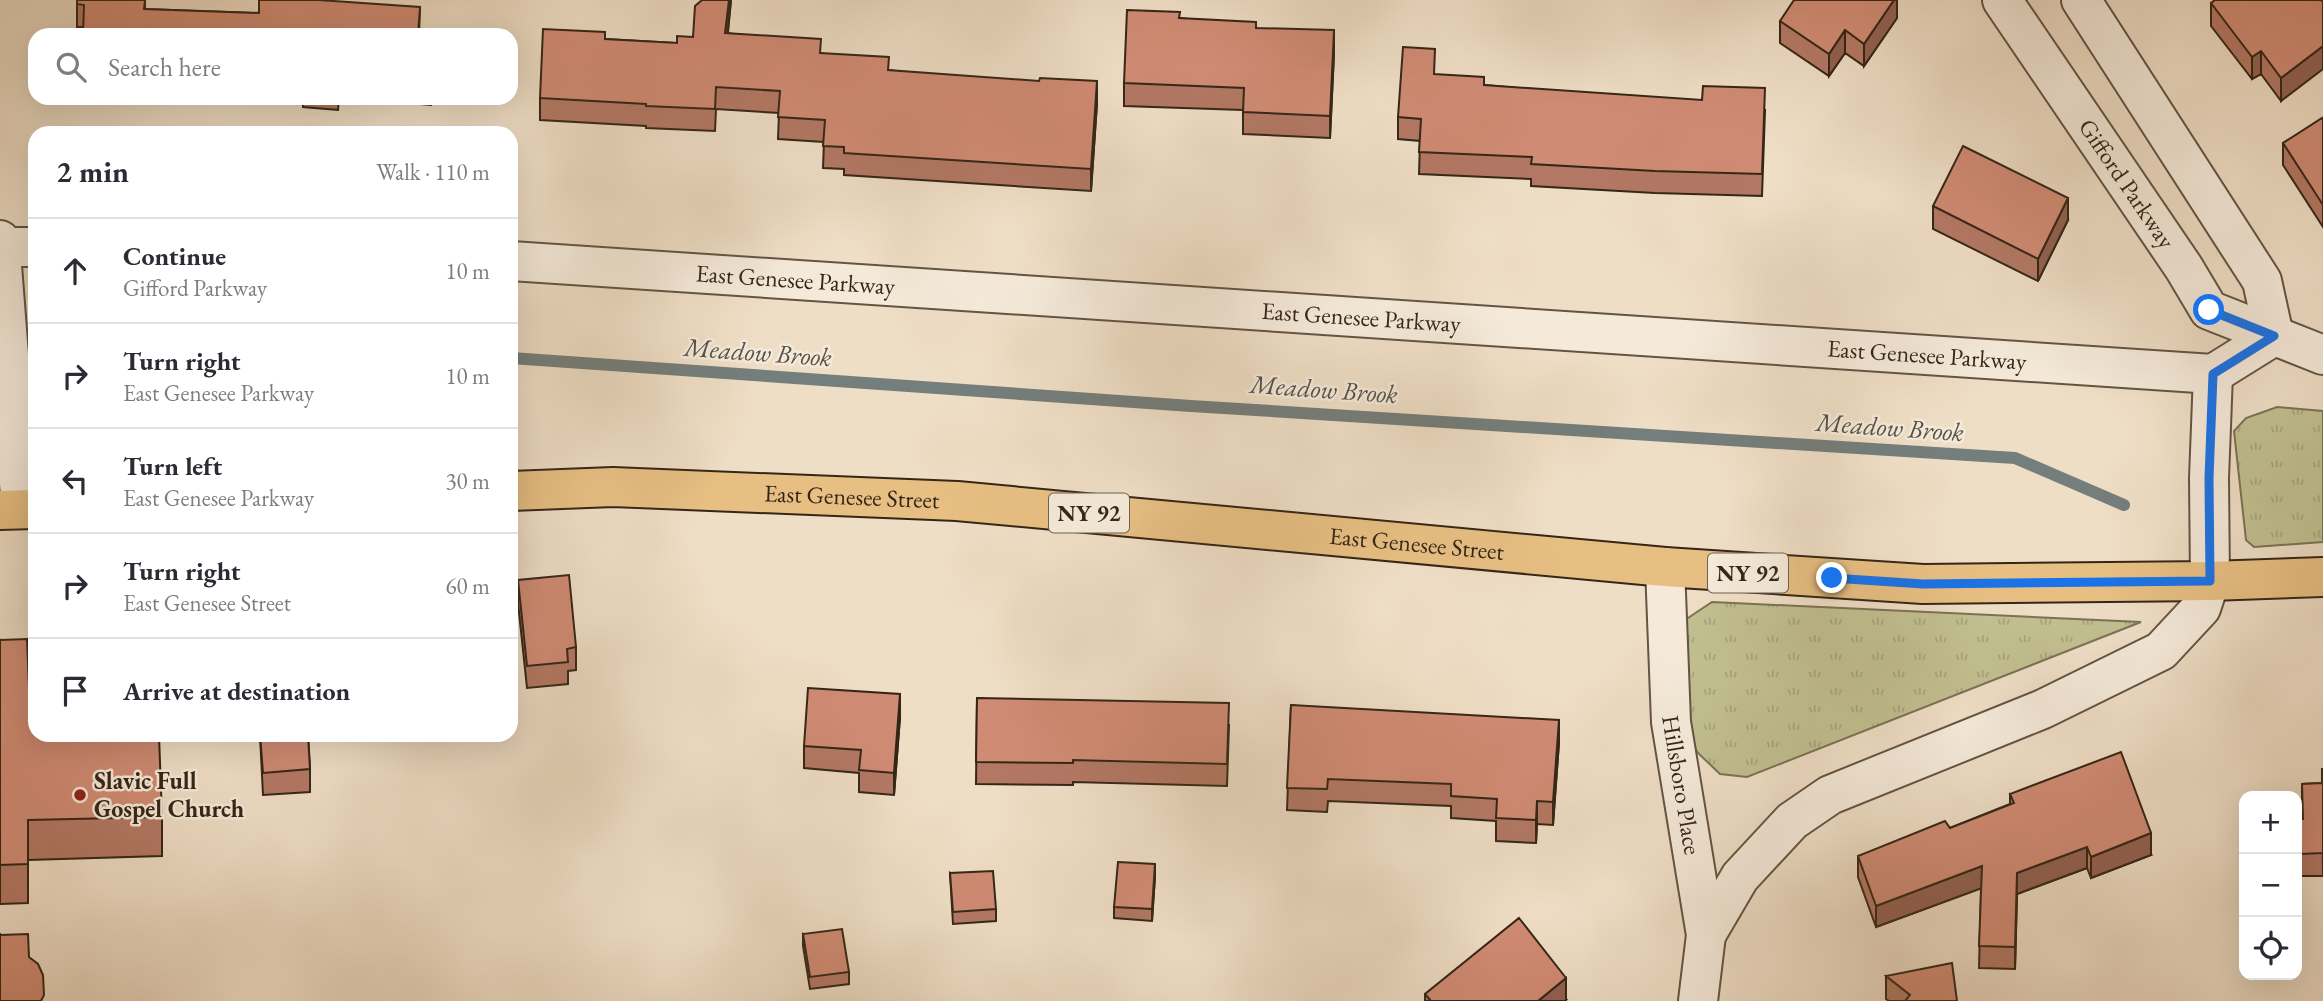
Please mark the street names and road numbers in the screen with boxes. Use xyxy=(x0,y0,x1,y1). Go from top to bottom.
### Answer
street label: Gifford Parkway xyxy=(2072,112,2182,255)
street label: East Genesee Parkway xyxy=(695,257,896,301)
street label: East Genesee Parkway xyxy=(1261,295,1462,339)
street label: East Genesee Parkway xyxy=(1826,332,2028,377)
street label: East Genesee Street xyxy=(763,477,940,515)
road number: NY 92 xyxy=(1049,494,1129,533)
street label: East Genesee Street xyxy=(1328,520,1506,567)
road number: NY 92 xyxy=(1708,554,1788,593)
street label: Hillsboro Place xyxy=(1655,713,1709,857)

